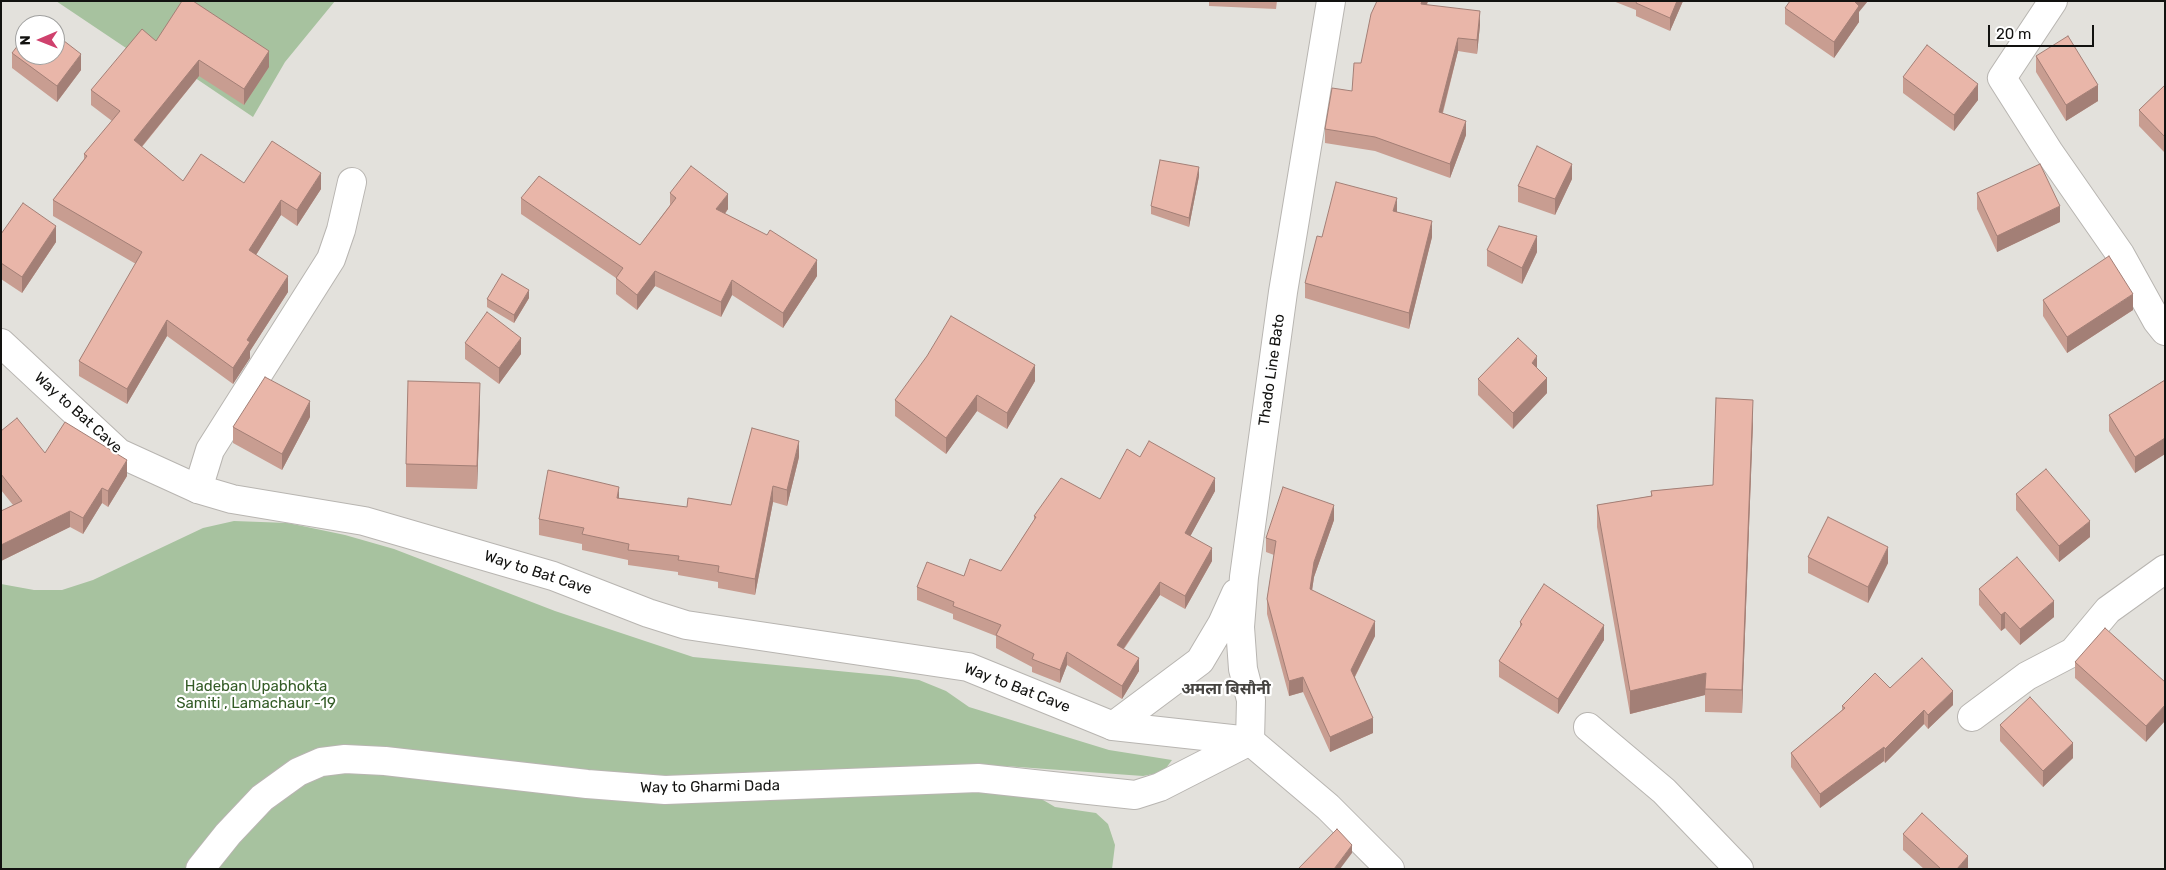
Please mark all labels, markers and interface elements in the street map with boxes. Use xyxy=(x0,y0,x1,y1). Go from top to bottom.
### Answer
north arrow xyxy=(15,15,65,65)
scale bar xyxy=(1991,15,2097,47)
text: 20 m xyxy=(1996,25,2031,43)
text: N xyxy=(17,35,34,45)
street label: Thado Line Bato xyxy=(1255,313,1289,427)
street label: Way to Bat Cave xyxy=(30,369,126,457)
street label: Way to Bat Cave xyxy=(482,547,594,599)
street label: Way to Bat Cave xyxy=(961,659,1073,717)
park label: Hadeban Upabhokta Samiti , Lamachaur -19 xyxy=(176,678,336,713)
district label: अमला बिसौनी xyxy=(1181,679,1271,699)
street label: Way to Gharmi Dada xyxy=(640,777,780,797)

